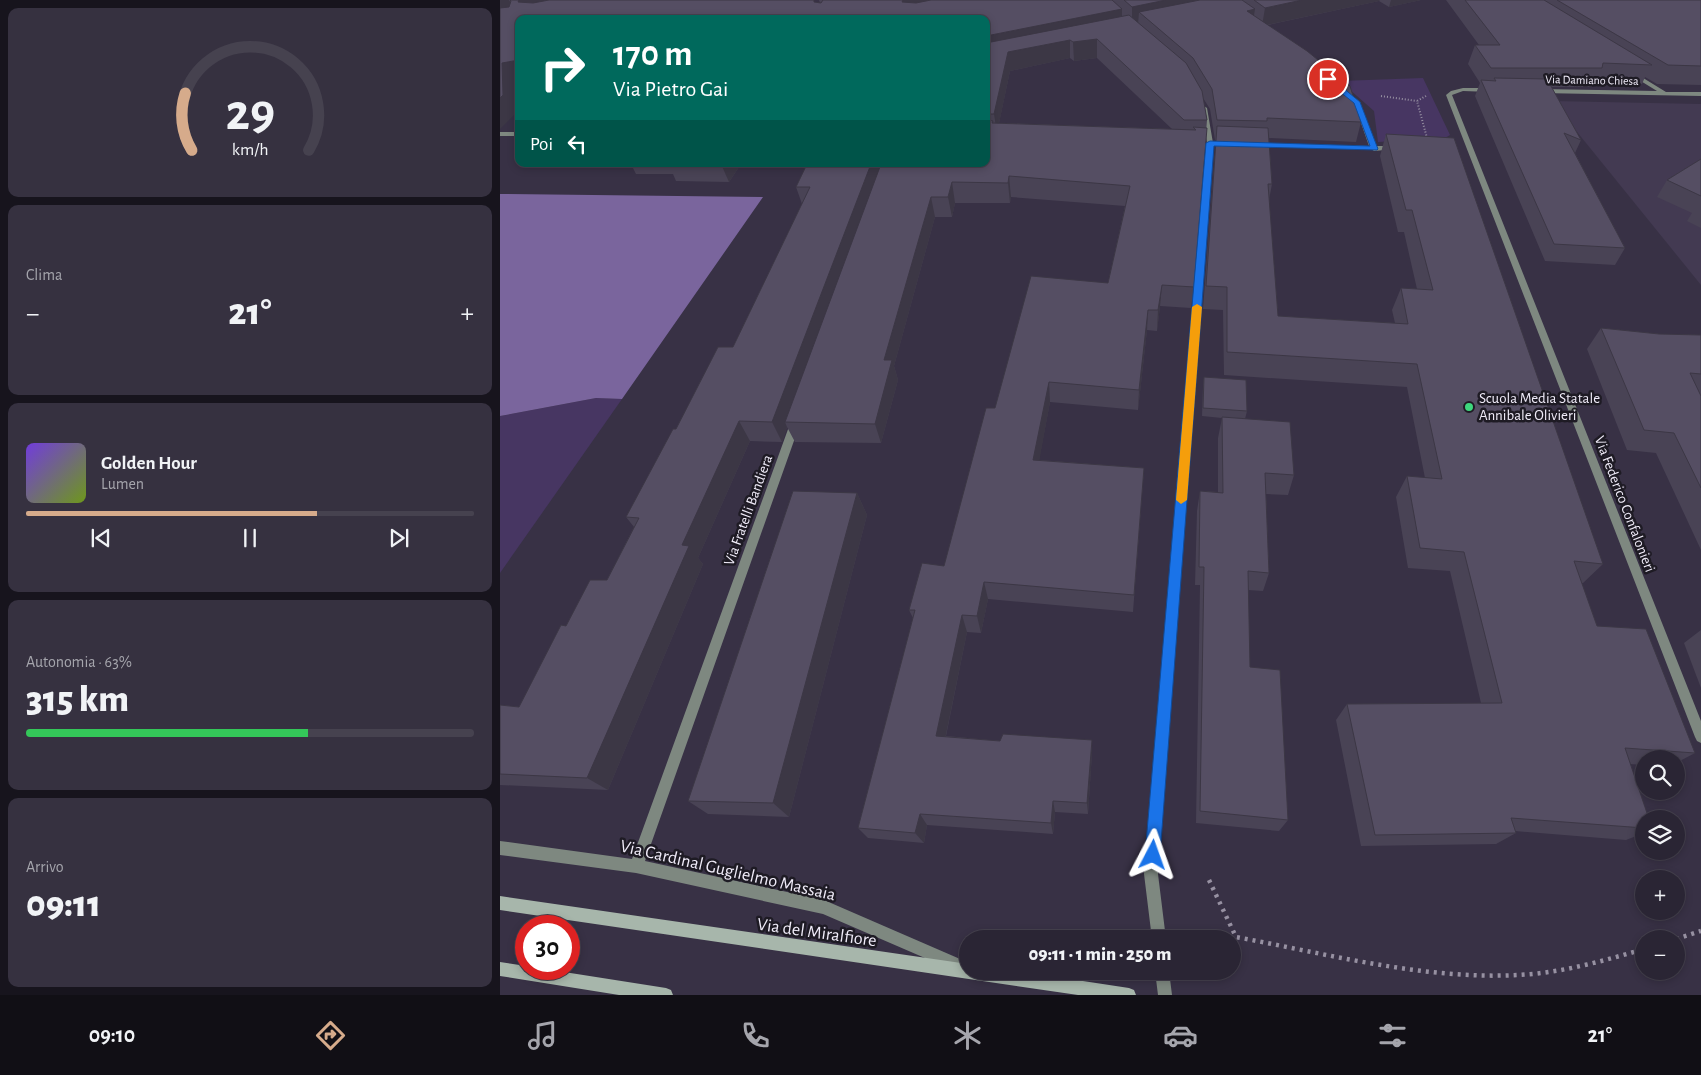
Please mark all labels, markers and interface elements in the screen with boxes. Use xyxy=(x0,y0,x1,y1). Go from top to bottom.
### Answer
icon: right xyxy=(530,35,595,100)
text: 170 m xyxy=(613,37,693,72)
pin xyxy=(1307,58,1349,100)
icon: arrive xyxy=(1314,65,1342,93)
street label: Via Damiano Chiesa xyxy=(1545,73,1639,87)
text: Via Pietro Gai xyxy=(613,78,728,100)
text: 29 xyxy=(225,87,275,139)
icon: left xyxy=(563,130,591,158)
text: Poi xyxy=(530,135,553,154)
text: km/h xyxy=(232,141,268,159)
text: Clima xyxy=(26,267,62,283)
text: 21° xyxy=(228,294,272,332)
text: − xyxy=(26,300,39,328)
text: + xyxy=(461,300,474,328)
place label: Scuola Media Statale Annibale Olivieri xyxy=(1479,391,1600,423)
marker: Scuola Media Statale Annibale Olivieri xyxy=(1463,401,1475,413)
street label: Via Federico Confalonieri xyxy=(1592,434,1657,574)
street label: Via Fratelli Bandiera xyxy=(721,453,775,568)
text: Golden Hour xyxy=(101,454,197,473)
text: Lumen xyxy=(101,476,144,492)
icon: previous xyxy=(87,524,115,552)
icon: pause xyxy=(236,524,264,552)
icon: next xyxy=(385,524,413,552)
text: Autonomia · 63% xyxy=(26,654,132,670)
text: 315 km xyxy=(26,681,129,719)
map controls xyxy=(1635,750,1685,980)
button: search xyxy=(1635,750,1685,800)
button: layers xyxy=(1635,810,1685,860)
position arrow xyxy=(1126,828,1178,880)
street label: Via Cardinal Guglielmo Massaia xyxy=(618,837,837,905)
text: Arrivo xyxy=(26,859,64,875)
button: + xyxy=(1635,870,1685,920)
text: 09:11 xyxy=(26,886,101,924)
speed limit sign: 30 xyxy=(515,915,580,980)
street label: Via del Miralfiore xyxy=(756,916,878,950)
button: − xyxy=(1635,930,1685,980)
text: 09:11 · 1 min · 250 m xyxy=(1029,945,1172,964)
icon: directions xyxy=(313,1018,348,1053)
icon: music xyxy=(525,1018,560,1053)
icon: phone xyxy=(738,1018,773,1053)
icon: climate xyxy=(950,1018,985,1053)
icon: car xyxy=(1163,1018,1198,1053)
icon: filters xyxy=(1375,1018,1410,1053)
text: 09:10 xyxy=(89,1024,135,1046)
text: 21° xyxy=(1588,1024,1612,1046)

